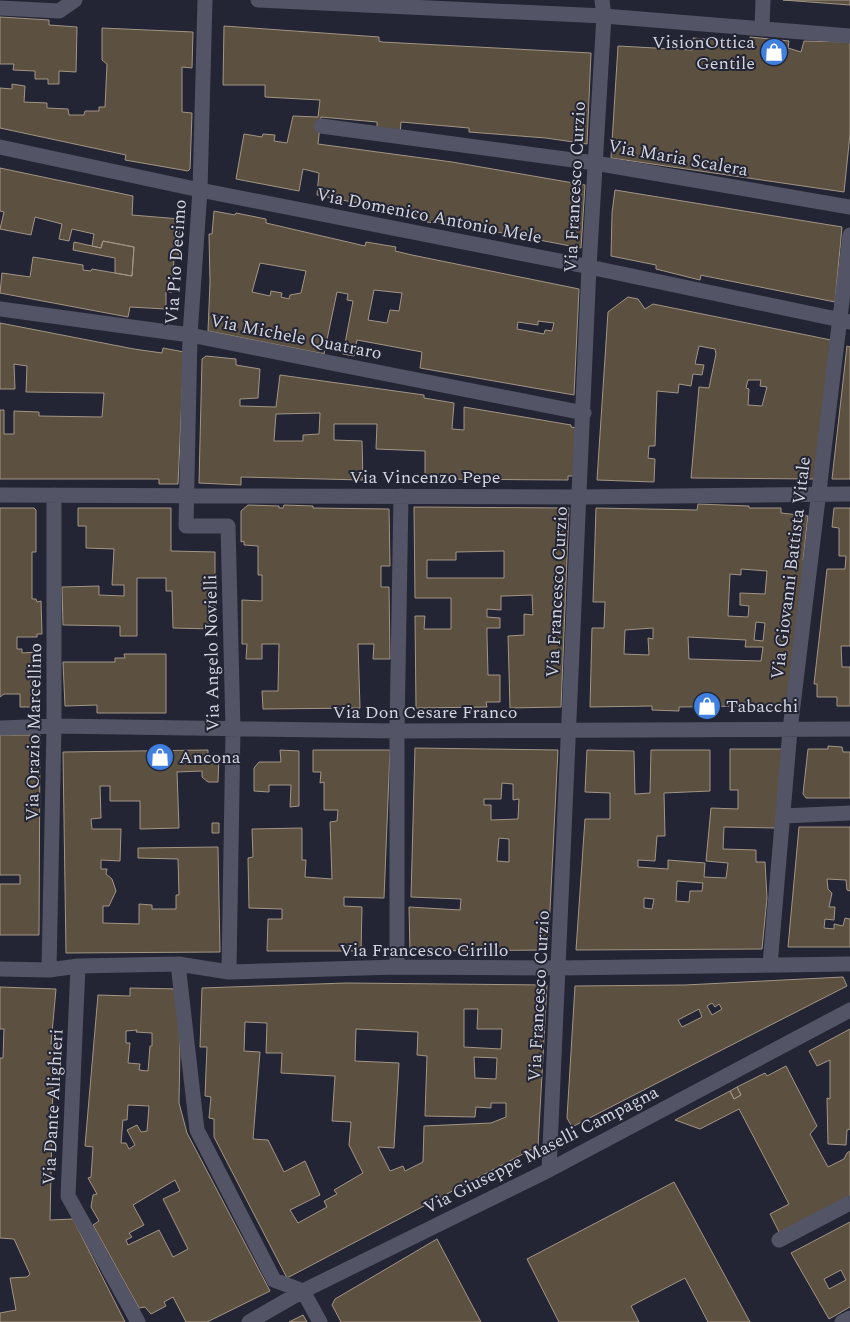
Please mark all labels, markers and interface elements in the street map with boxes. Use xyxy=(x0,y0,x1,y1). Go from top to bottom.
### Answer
place label: VisionOttica Gentile xyxy=(652,29,755,77)
shop icon: VisionOttica Gentile xyxy=(759,37,789,67)
street label: Via Francesco Curzio xyxy=(557,101,593,273)
street label: Via Maria Scalera xyxy=(606,132,750,184)
street label: Via Domenico Antonio Mele xyxy=(314,181,544,251)
street label: Via Pio Decimo xyxy=(158,198,194,326)
street label: Via Michele Quatraro xyxy=(208,307,384,367)
street label: Via Giovanni Battista Vitale xyxy=(764,455,818,681)
street label: Via Vincenzo Pepe xyxy=(350,464,500,491)
street label: Via Francesco Curzio xyxy=(539,506,575,678)
street label: Via Angelo Novielli xyxy=(197,574,227,732)
street label: Via Orazio Marcellino xyxy=(19,643,49,821)
shop icon: Tabacchi xyxy=(692,691,722,721)
place label: Tabacchi xyxy=(726,693,798,720)
street label: Via Don Cesare Franco xyxy=(332,699,518,726)
shop icon: Ancona xyxy=(145,742,175,772)
place label: Ancona xyxy=(179,744,241,771)
street label: Via Francesco Curzio xyxy=(521,910,557,1082)
street label: Via Francesco Cirillo xyxy=(339,937,509,964)
street label: Via Dante Alighieri xyxy=(35,1028,71,1186)
street label: Via Giuseppe Maselli Campagna xyxy=(419,1079,663,1221)

